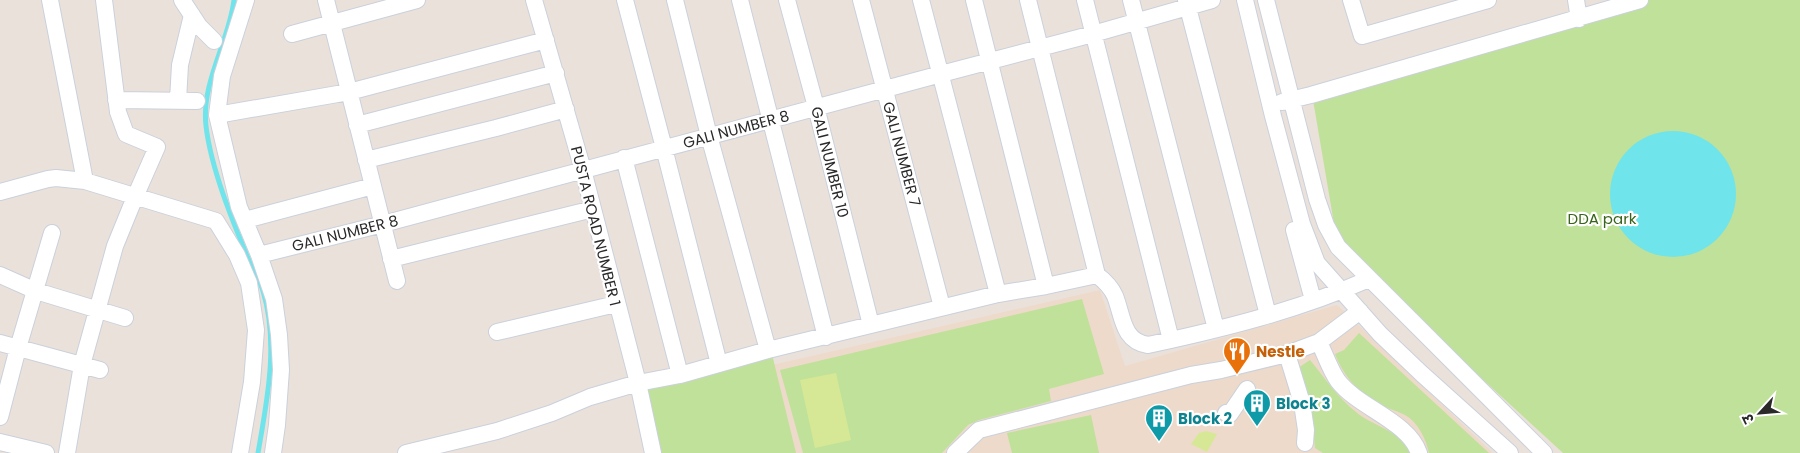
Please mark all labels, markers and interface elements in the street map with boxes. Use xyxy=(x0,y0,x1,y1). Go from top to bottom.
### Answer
street label: GALI NUMBER 7 xyxy=(878,99,926,209)
street label: GALI NUMBER 10 xyxy=(806,104,854,220)
street label: GALI NUMBER 8 xyxy=(681,105,791,153)
street label: PUSTA ROAD NUMBER 1 xyxy=(566,144,626,308)
park label: DDA park xyxy=(1568,208,1637,229)
street label: GALI NUMBER 8 xyxy=(290,210,400,256)
restaurant icon: Nestle xyxy=(1222,336,1252,375)
place label: Nestle xyxy=(1256,341,1305,362)
building icon: Block 3 xyxy=(1242,388,1272,427)
north arrow xyxy=(1735,388,1785,438)
place label: Block 3 xyxy=(1276,393,1330,414)
building icon: Block 2 xyxy=(1144,403,1174,442)
place label: Block 2 xyxy=(1178,408,1232,429)
text: उ xyxy=(1737,410,1759,428)

